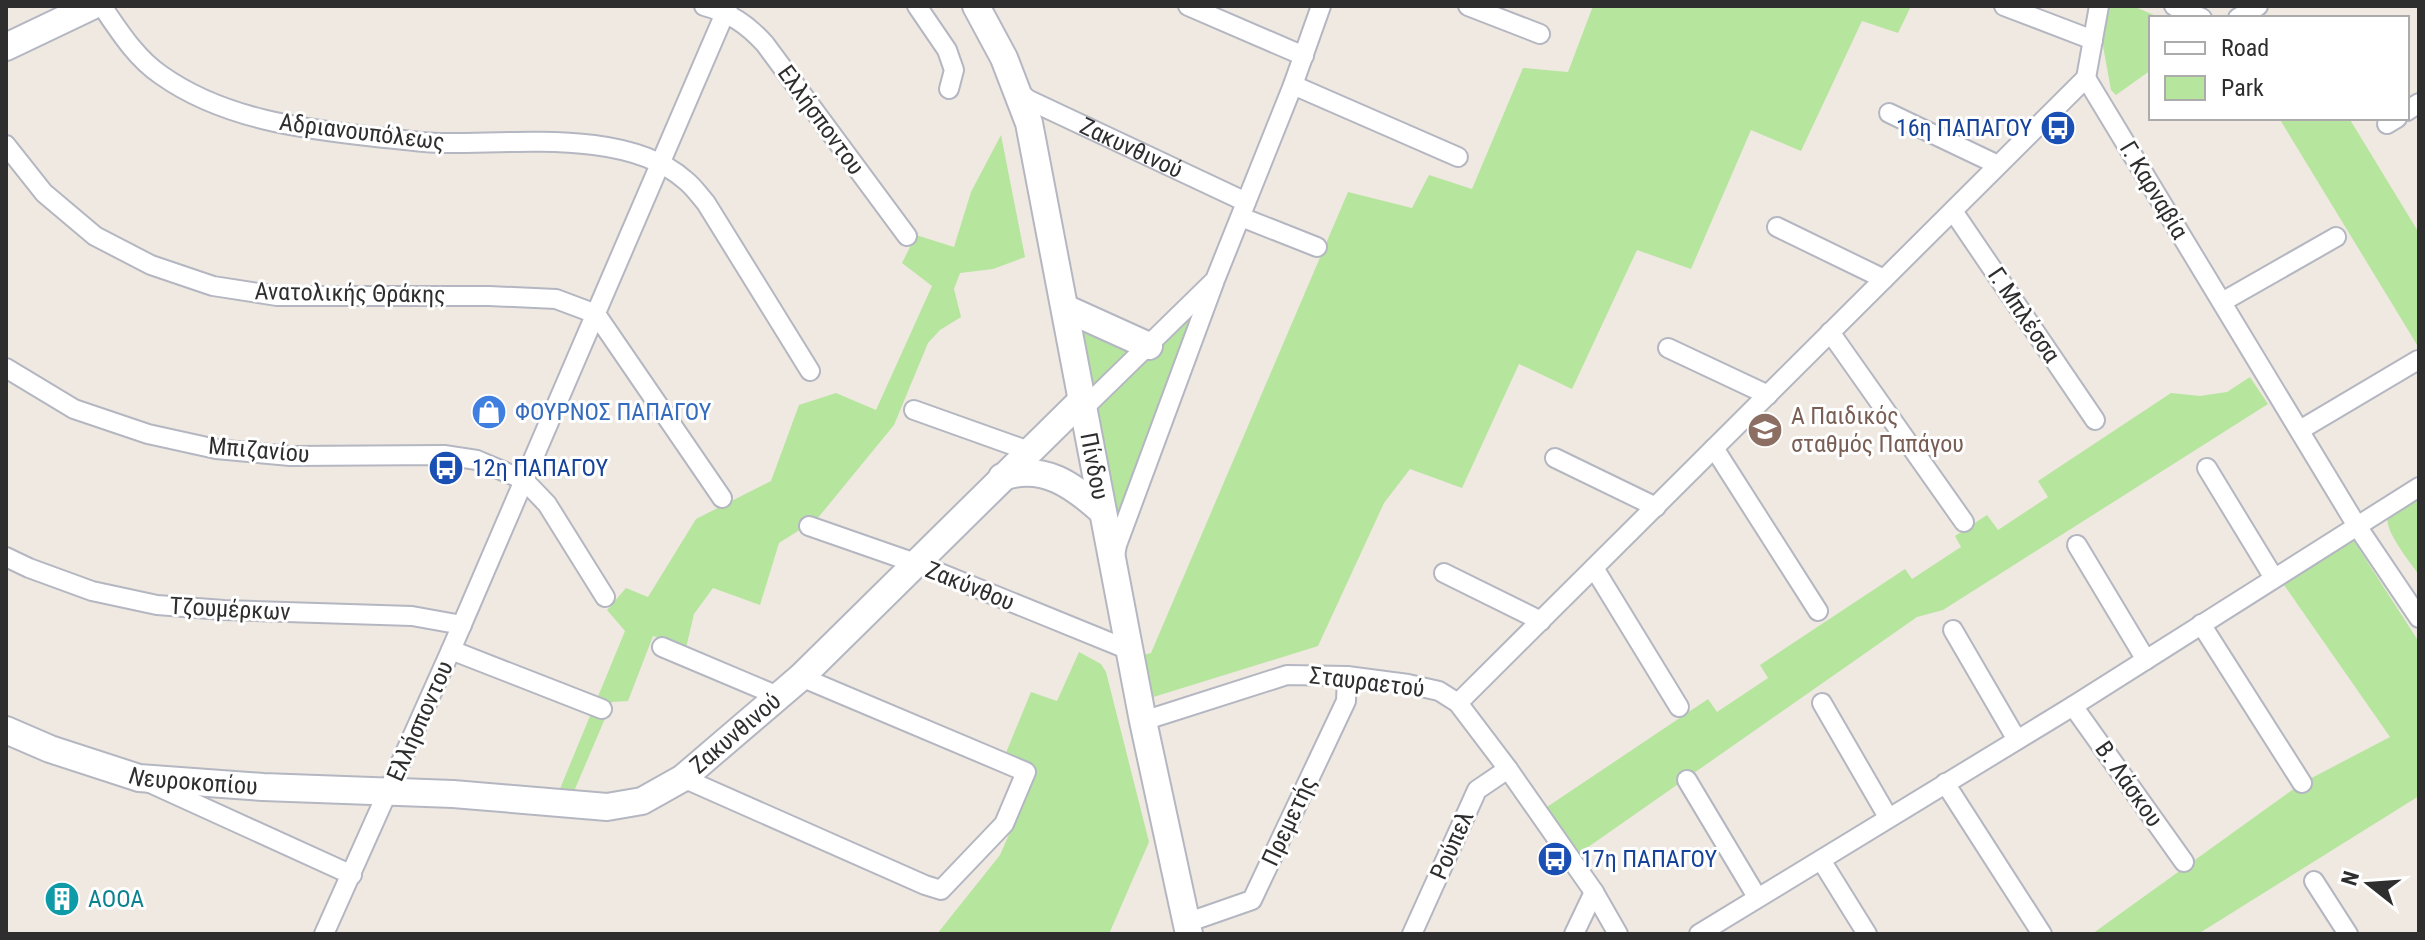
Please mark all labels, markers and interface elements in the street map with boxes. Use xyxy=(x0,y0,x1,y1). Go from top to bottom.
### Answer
legend xyxy=(2149,16,2409,120)
text: Road xyxy=(2221,34,2269,62)
street label: Ελλήσποντου xyxy=(772,60,870,180)
text: Park xyxy=(2221,74,2264,102)
street label: Αδριανουπόλεως xyxy=(278,108,446,156)
bus stop icon: 16η ΠΑΠΑΓΟΥ xyxy=(2039,109,2077,147)
street label: Ζακυνθινού xyxy=(1075,112,1187,184)
place label: 16η ΠΑΠΑΓΟΥ xyxy=(1896,114,2032,142)
street label: Γ. Καρναβία xyxy=(2114,136,2194,244)
street label: Γ. Μπλέσσα xyxy=(1982,262,2066,368)
street label: Ανατολικής Θράκης xyxy=(254,277,446,309)
shop icon: ΦΟΥΡΝΟΣ ΠΑΠΑΓΟΥ xyxy=(470,393,508,431)
place label: ΦΟΥΡΝΟΣ ΠΑΠΑΓΟΥ xyxy=(515,398,712,426)
place label: Α Παιδικός σταθμός Παπάγου xyxy=(1791,402,1964,458)
school or university icon: Α Παιδικός σταθμός Παπάγου xyxy=(1746,411,1784,449)
street label: Πίνδου xyxy=(1074,430,1115,502)
street label: Μπιζανίου xyxy=(207,432,311,468)
bus stop icon: 12η ΠΑΠΑΓΟΥ xyxy=(427,449,465,487)
place label: 12η ΠΑΠΑΓΟΥ xyxy=(472,454,608,482)
street label: Ζακύνθου xyxy=(921,556,1019,616)
street label: Τζουμέρκων xyxy=(169,592,291,626)
street label: Ελλήσποντου xyxy=(381,657,459,785)
street label: Σταυραετού xyxy=(1308,661,1426,703)
street label: Ζακυνθινού xyxy=(684,687,786,780)
street label: Β. Λάσκου xyxy=(2089,736,2169,832)
street label: Νευροκοπίου xyxy=(125,762,259,801)
street label: Πρεμετής xyxy=(1256,772,1322,870)
street label: Ρούπελ xyxy=(1425,806,1479,884)
bus stop icon: 17η ΠΑΠΑΓΟΥ xyxy=(1536,840,1574,878)
north arrow xyxy=(2329,844,2409,924)
place label: 17η ΠΑΠΑΓΟΥ xyxy=(1581,845,1717,873)
text: N xyxy=(2336,868,2364,888)
building icon: AOOA xyxy=(43,880,81,918)
place label: AOOA xyxy=(88,885,144,913)

